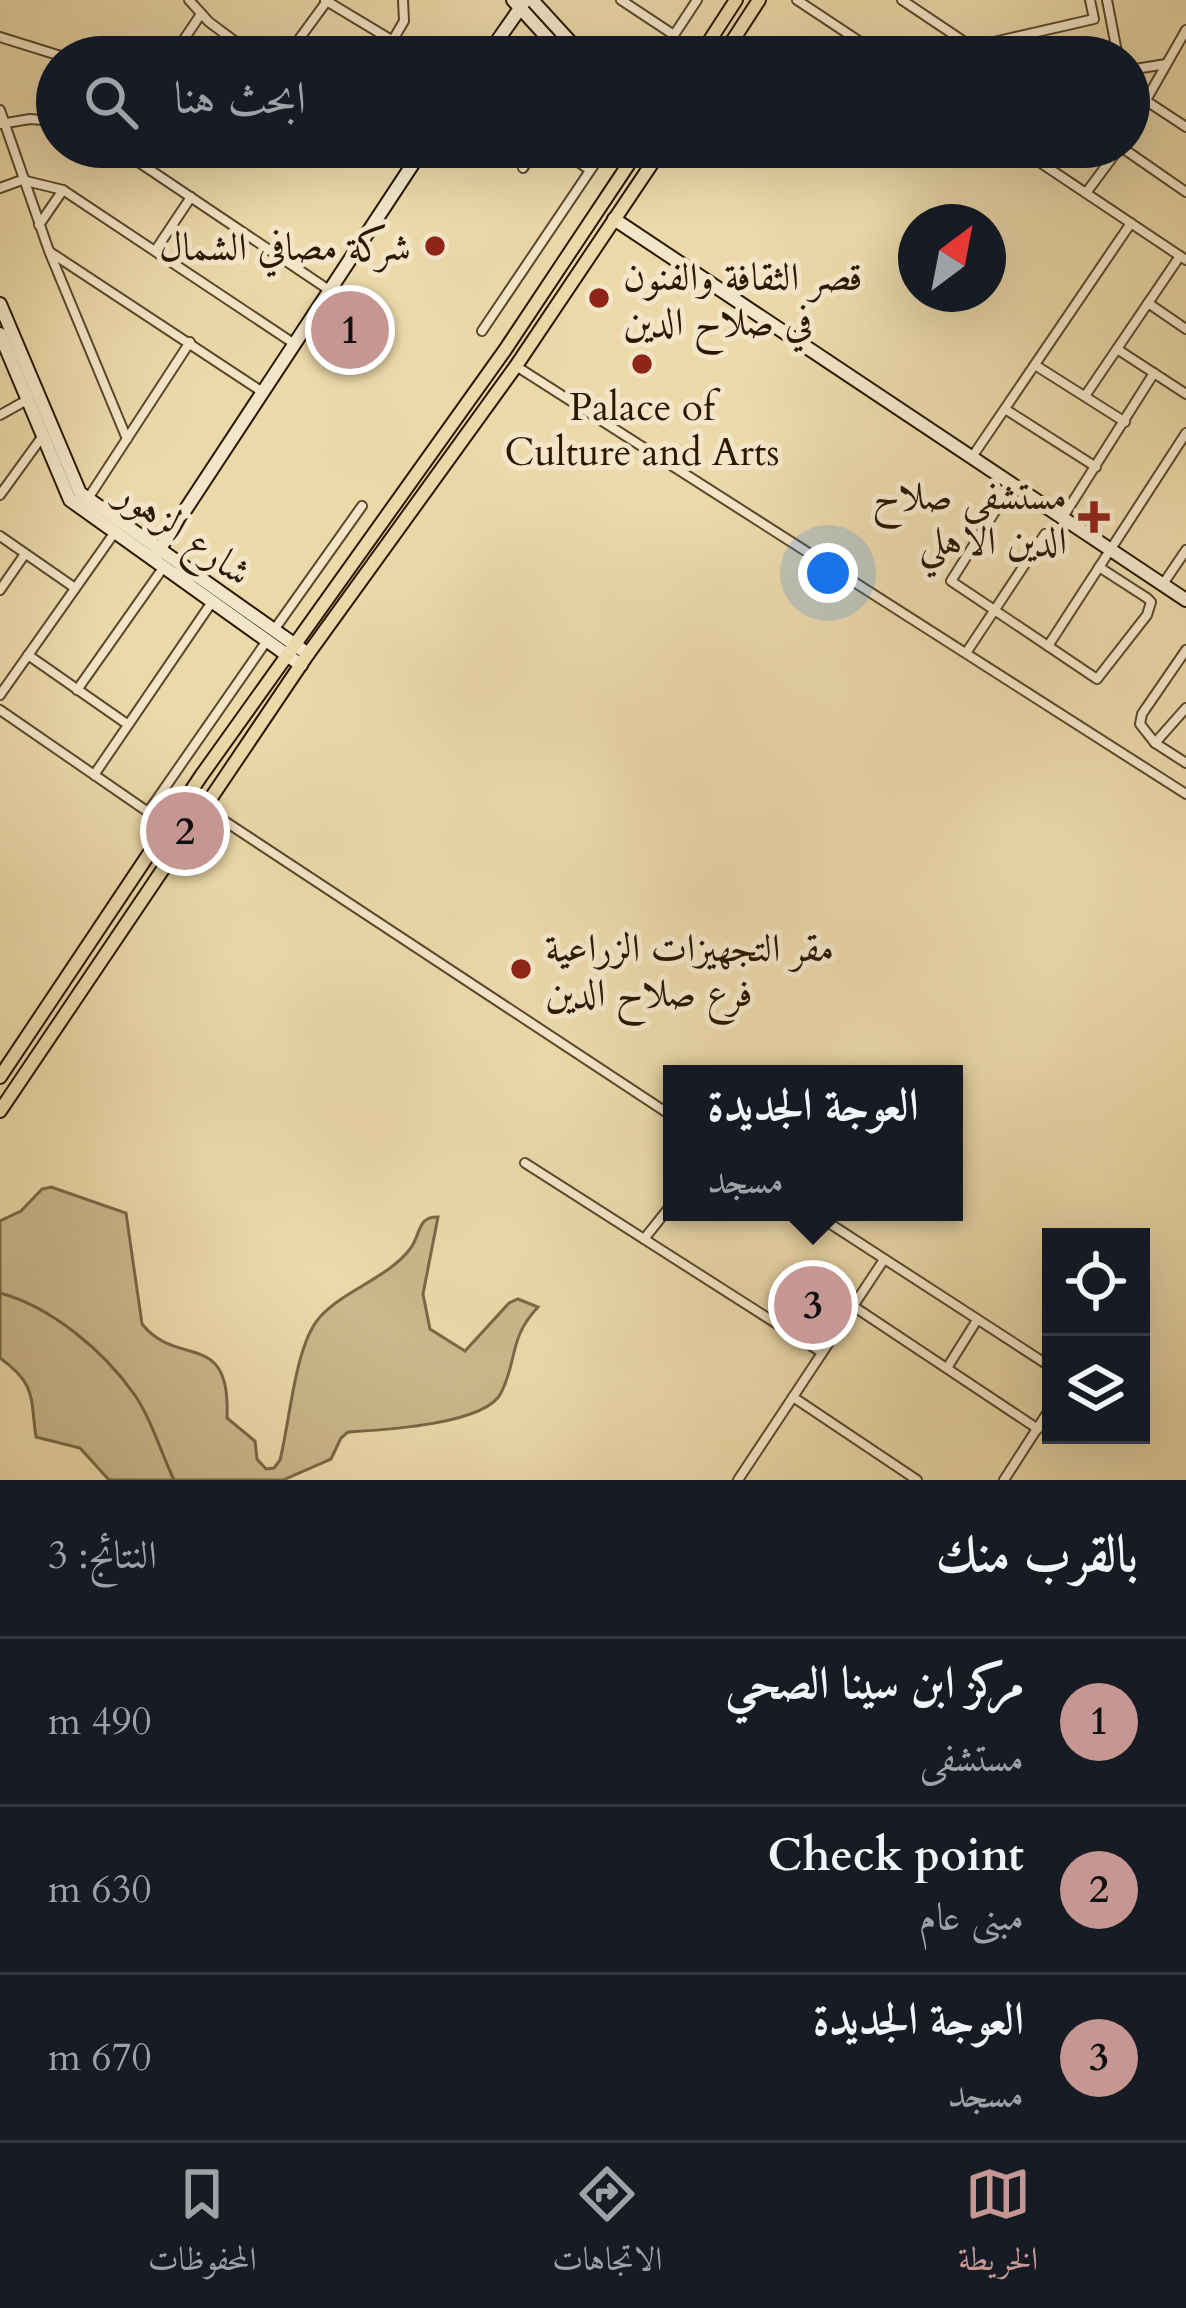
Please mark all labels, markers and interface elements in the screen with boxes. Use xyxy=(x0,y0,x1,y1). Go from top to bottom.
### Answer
search box xyxy=(36,36,1150,168)
text: ابحث هنا xyxy=(174,68,306,129)
icon: search xyxy=(78,69,144,135)
north arrow xyxy=(898,204,1006,312)
place label: شركة مصافي الشمال xyxy=(159,221,411,278)
marker: شركة مصافي الشمال xyxy=(422,233,448,259)
place label: قصر الثقافة والفنون في صلاح الدين xyxy=(623,251,863,356)
pin: 1 xyxy=(311,285,389,375)
marker: قصر الثقافة والفنون في صلاح الدين xyxy=(586,285,612,311)
marker: Palace of Culture and Arts xyxy=(629,351,655,377)
place label: Palace of Culture and Arts xyxy=(505,381,779,479)
street label: شارع الزهور xyxy=(100,465,262,603)
place label: مستشفى صلاح الدين الاهلي xyxy=(872,470,1067,578)
marker: مستشفى صلاح الدين الاهلي xyxy=(1078,501,1110,533)
your location xyxy=(798,543,858,603)
pin: 2 xyxy=(146,786,224,876)
place label: مقر التجهيزات الزراعية فرع صلاح الدين xyxy=(545,922,834,1027)
marker: مقر التجهيزات الزراعية فرع صلاح الدين xyxy=(508,956,534,982)
popup xyxy=(663,1065,963,1221)
text: العوجة الجديدة xyxy=(707,1075,919,1136)
text: مسجد xyxy=(707,1154,784,1207)
map controls xyxy=(1042,1228,1150,1444)
button: locate xyxy=(1042,1228,1150,1336)
pin: 3 xyxy=(774,1260,852,1350)
button: layers xyxy=(1042,1336,1150,1444)
text: بالقرب منك xyxy=(936,1520,1138,1590)
text: النتائج: 3 xyxy=(48,1529,157,1582)
text: مركز ابن سينا الصحي xyxy=(725,1653,1024,1714)
text: 490 m xyxy=(48,1695,151,1748)
text: 1 xyxy=(1089,1695,1109,1748)
text: مستشفى xyxy=(920,1732,1024,1785)
text: Check point xyxy=(767,1825,1024,1886)
text: 630 m xyxy=(48,1863,151,1916)
text: 2 xyxy=(1089,1863,1109,1916)
text: مبنى عام xyxy=(919,1891,1024,1944)
text: العوجة الجديدة xyxy=(813,1989,1024,2050)
text: 670 m xyxy=(48,2031,151,2084)
text: 3 xyxy=(1089,2031,1109,2084)
text: مسجد xyxy=(947,2068,1024,2121)
tab: المحفوظات xyxy=(148,2161,257,2291)
tab: الاتجاهات xyxy=(552,2161,662,2291)
tab: الخريطة xyxy=(958,2161,1038,2291)

